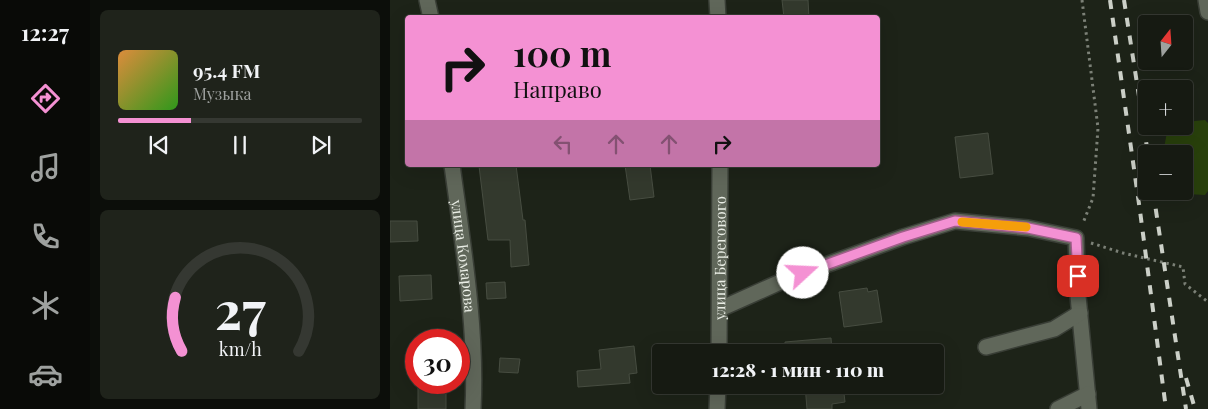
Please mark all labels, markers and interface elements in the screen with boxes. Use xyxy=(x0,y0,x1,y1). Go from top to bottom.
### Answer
north arrow xyxy=(1138,15,1192,70)
map controls xyxy=(1138,15,1193,200)
text: 12:27 xyxy=(21,17,69,47)
text: 100 m xyxy=(513,29,611,76)
icon: right xyxy=(430,35,495,100)
text: 95.4 FM xyxy=(193,57,260,83)
text: Направо xyxy=(513,74,602,104)
button: + xyxy=(1138,80,1193,135)
icon: directions xyxy=(28,81,63,116)
text: Музыка xyxy=(193,83,252,104)
icon: left xyxy=(549,130,577,158)
icon: ahead xyxy=(602,130,630,158)
icon: ahead xyxy=(655,130,683,158)
icon: right xyxy=(708,130,736,158)
icon: previous xyxy=(145,131,173,159)
icon: pause xyxy=(226,131,254,159)
icon: next xyxy=(307,131,335,159)
button: − xyxy=(1138,145,1193,200)
icon: music xyxy=(28,150,63,185)
street label: улица Берегового xyxy=(709,196,730,321)
street label: улица Комарова xyxy=(447,198,481,314)
icon: phone xyxy=(28,219,63,254)
position arrow xyxy=(776,246,828,298)
pin xyxy=(1057,255,1099,297)
icon: arrive xyxy=(1064,262,1092,290)
text: 27 xyxy=(215,274,266,343)
icon: climate xyxy=(28,288,63,323)
speed limit sign: 30 xyxy=(405,329,470,394)
text: km/h xyxy=(219,337,262,360)
text: 12:28 · 1 мин · 110 m xyxy=(712,356,884,382)
icon: car xyxy=(28,357,63,392)

